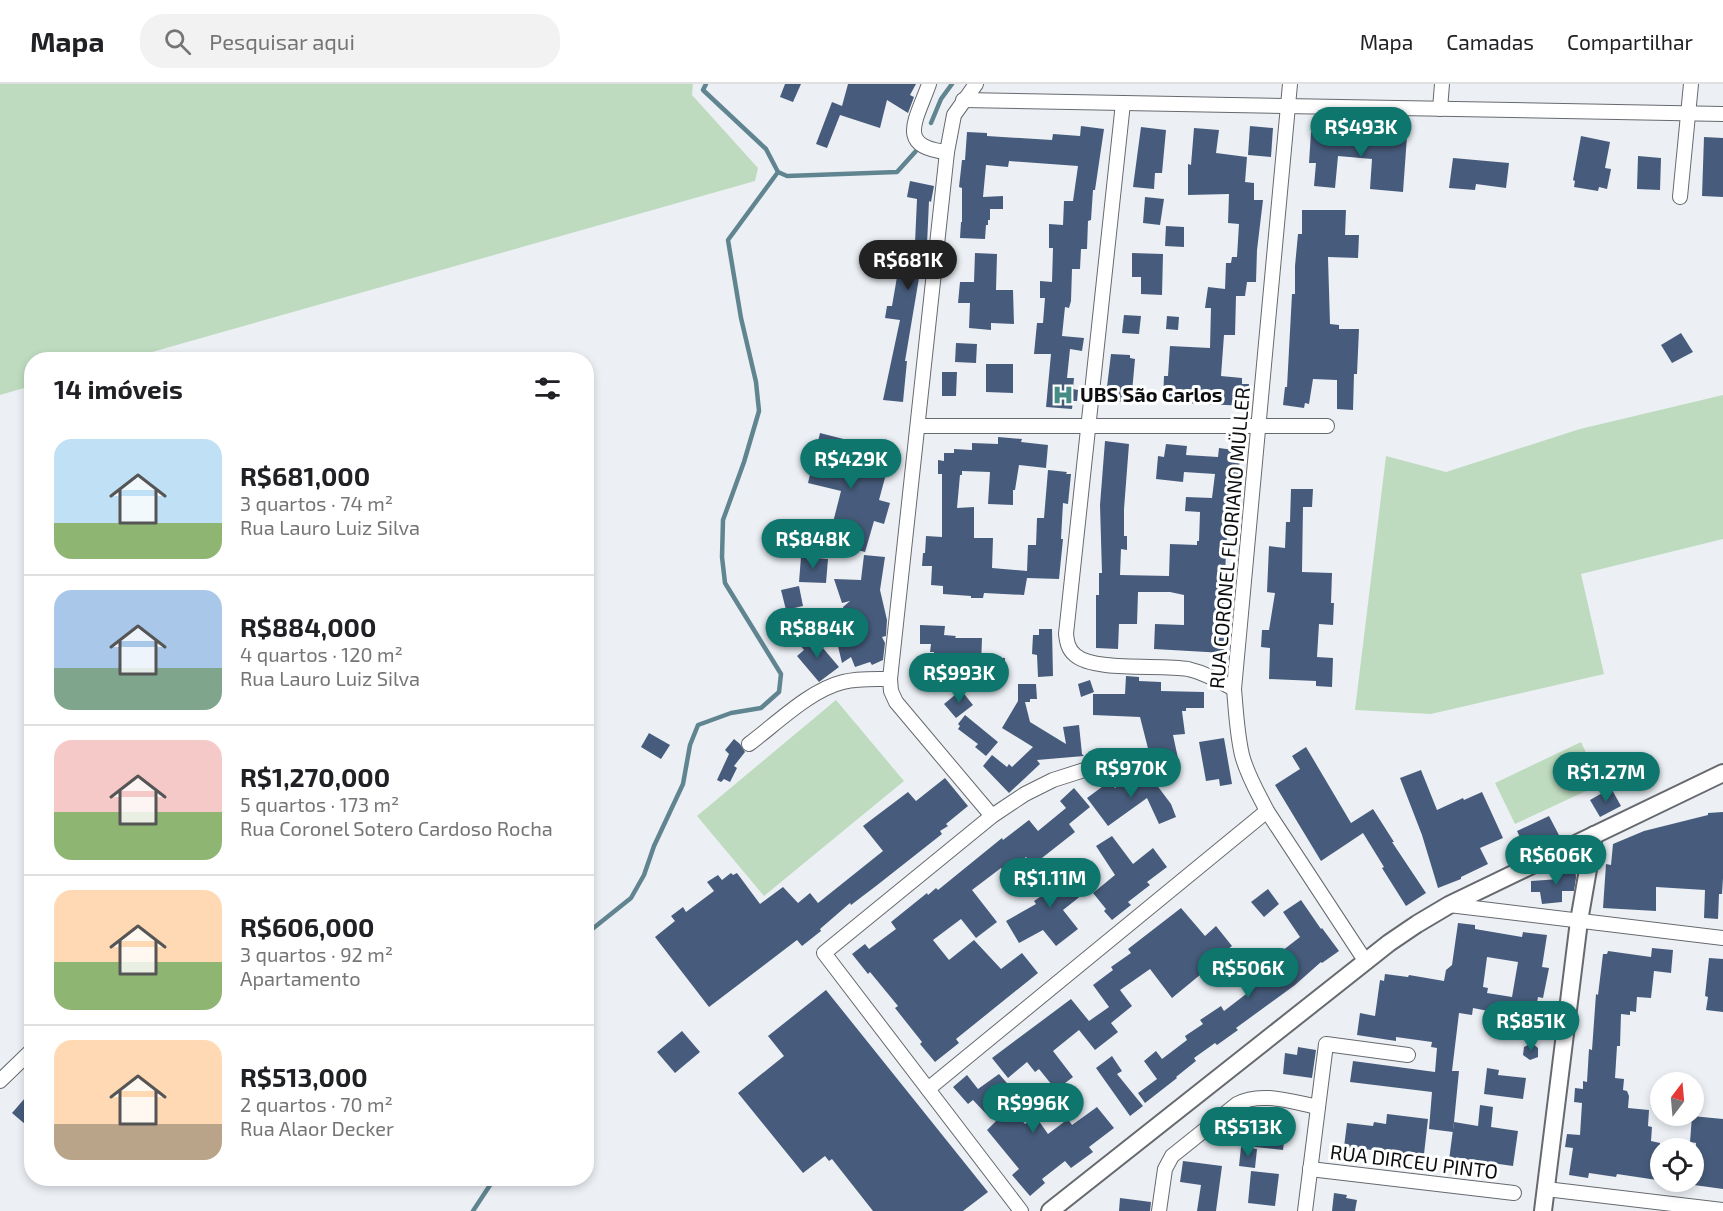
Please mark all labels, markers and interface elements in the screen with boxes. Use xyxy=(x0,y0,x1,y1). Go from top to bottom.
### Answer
search box xyxy=(140,14,560,68)
text: Mapa xyxy=(30,24,104,58)
icon: search xyxy=(161,25,194,58)
text: Pesquisar aqui xyxy=(209,28,355,54)
text: Mapa xyxy=(1360,29,1413,54)
text: Camadas xyxy=(1446,29,1534,54)
text: Compartilhar xyxy=(1567,29,1693,54)
pin: R$493K xyxy=(1312,107,1410,158)
text: R$493K xyxy=(1324,114,1398,138)
pin: R$681K xyxy=(859,240,957,291)
text: R$681K xyxy=(873,247,943,271)
icon: filters xyxy=(531,372,564,405)
text: 14 imóveis xyxy=(54,373,183,404)
place label: UBS São Carlos xyxy=(1080,382,1222,406)
hospital icon: UBS São Carlos xyxy=(1051,383,1075,407)
street label: RUA CORONEL FLORIANO MÜLLER xyxy=(1204,386,1254,690)
pin: R$429K xyxy=(802,439,900,490)
text: R$429K xyxy=(814,446,888,470)
text: R$681,000 xyxy=(240,460,370,491)
icon: home xyxy=(102,463,174,535)
text: 3 quartos · 74 m² xyxy=(240,491,393,515)
text: Rua Lauro Luiz Silva xyxy=(240,515,420,539)
pin: R$848K xyxy=(764,519,862,570)
text: R$848K xyxy=(776,526,850,550)
pin: R$884K xyxy=(768,608,866,659)
text: R$884,000 xyxy=(240,611,376,642)
icon: home xyxy=(102,614,174,686)
text: R$884K xyxy=(780,615,854,639)
text: 4 quartos · 120 m² xyxy=(240,642,403,666)
pin: R$993K xyxy=(910,653,1008,704)
text: R$993K xyxy=(923,660,995,684)
text: Rua Lauro Luiz Silva xyxy=(240,666,420,690)
pin: R$970K xyxy=(1082,748,1180,799)
pin: R$1.27M xyxy=(1551,752,1661,803)
text: R$970K xyxy=(1095,755,1167,779)
text: R$1.27M xyxy=(1567,759,1645,783)
text: R$1,270,000 xyxy=(240,761,390,792)
icon: home xyxy=(102,764,174,836)
text: 5 quartos · 173 m² xyxy=(240,792,399,816)
text: Rua Coronel Sotero Cardoso Rocha xyxy=(240,816,553,840)
pin: R$606K xyxy=(1507,835,1605,886)
text: R$606K xyxy=(1519,842,1593,866)
pin: R$1.11M xyxy=(995,858,1105,909)
text: R$1.11M xyxy=(1014,865,1086,889)
text: R$606,000 xyxy=(240,911,375,942)
icon: home xyxy=(102,914,174,986)
text: 3 quartos · 92 m² xyxy=(240,942,393,966)
pin: R$506K xyxy=(1199,948,1297,999)
text: R$506K xyxy=(1212,955,1284,979)
text: Apartamento xyxy=(240,966,361,990)
pin: R$851K xyxy=(1482,1001,1580,1052)
text: R$851K xyxy=(1496,1008,1566,1032)
text: R$513,000 xyxy=(240,1061,368,1092)
icon: home xyxy=(102,1064,174,1136)
north arrow xyxy=(1650,1072,1704,1126)
map controls xyxy=(1650,1072,1704,1192)
pin: R$996K xyxy=(984,1083,1082,1134)
text: R$996K xyxy=(997,1090,1069,1114)
text: 2 quartos · 70 m² xyxy=(240,1092,393,1116)
pin: R$513K xyxy=(1199,1107,1297,1158)
text: R$513K xyxy=(1214,1114,1282,1138)
text: Rua Alaor Decker xyxy=(240,1116,394,1140)
button: locate xyxy=(1650,1138,1704,1192)
street label: RUA DIRCEU PINTO xyxy=(1329,1139,1500,1183)

